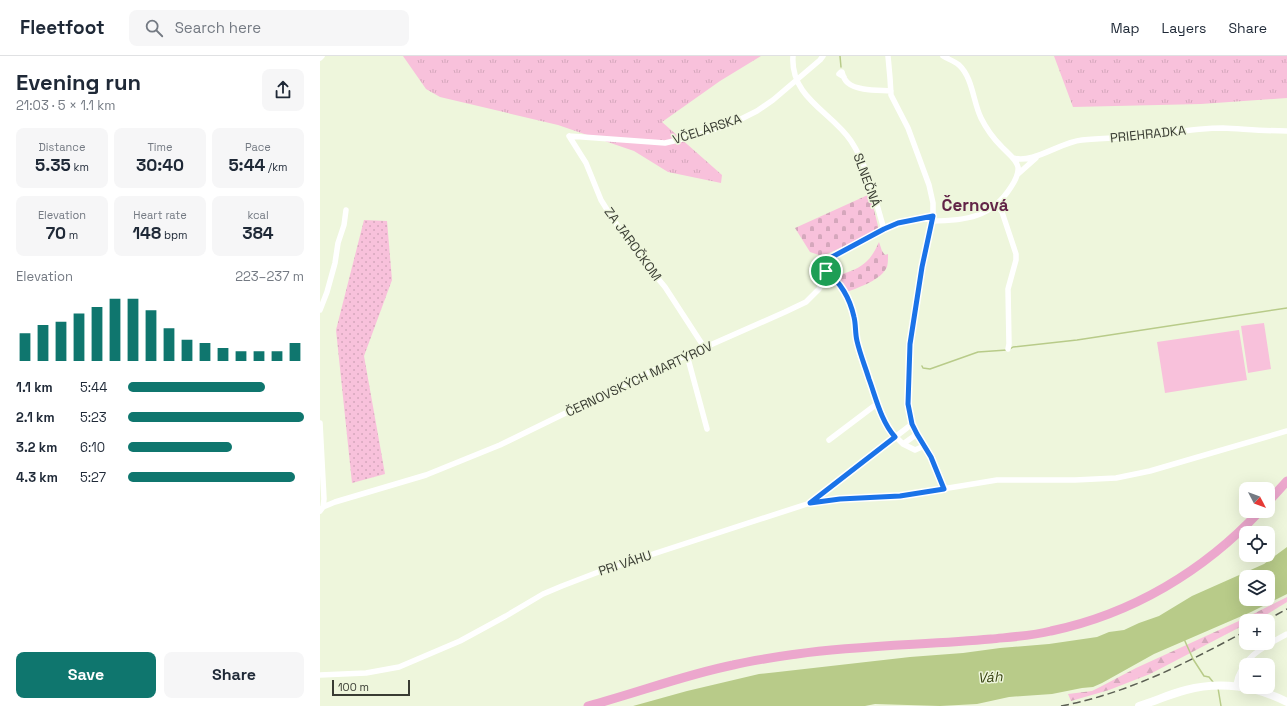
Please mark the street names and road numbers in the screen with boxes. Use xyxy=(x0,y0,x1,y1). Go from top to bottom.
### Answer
street label: VČELÁRSKA xyxy=(671,110,743,148)
street label: PRIEHRADKA xyxy=(1109,122,1187,146)
street label: SLNEČNÁ xyxy=(849,151,885,209)
street label: ZA JAROČKOM xyxy=(601,204,665,284)
street label: ČERNOVSKÝCH MARTÝROV xyxy=(563,337,715,421)
street label: PRI VÁHU xyxy=(596,546,654,580)

